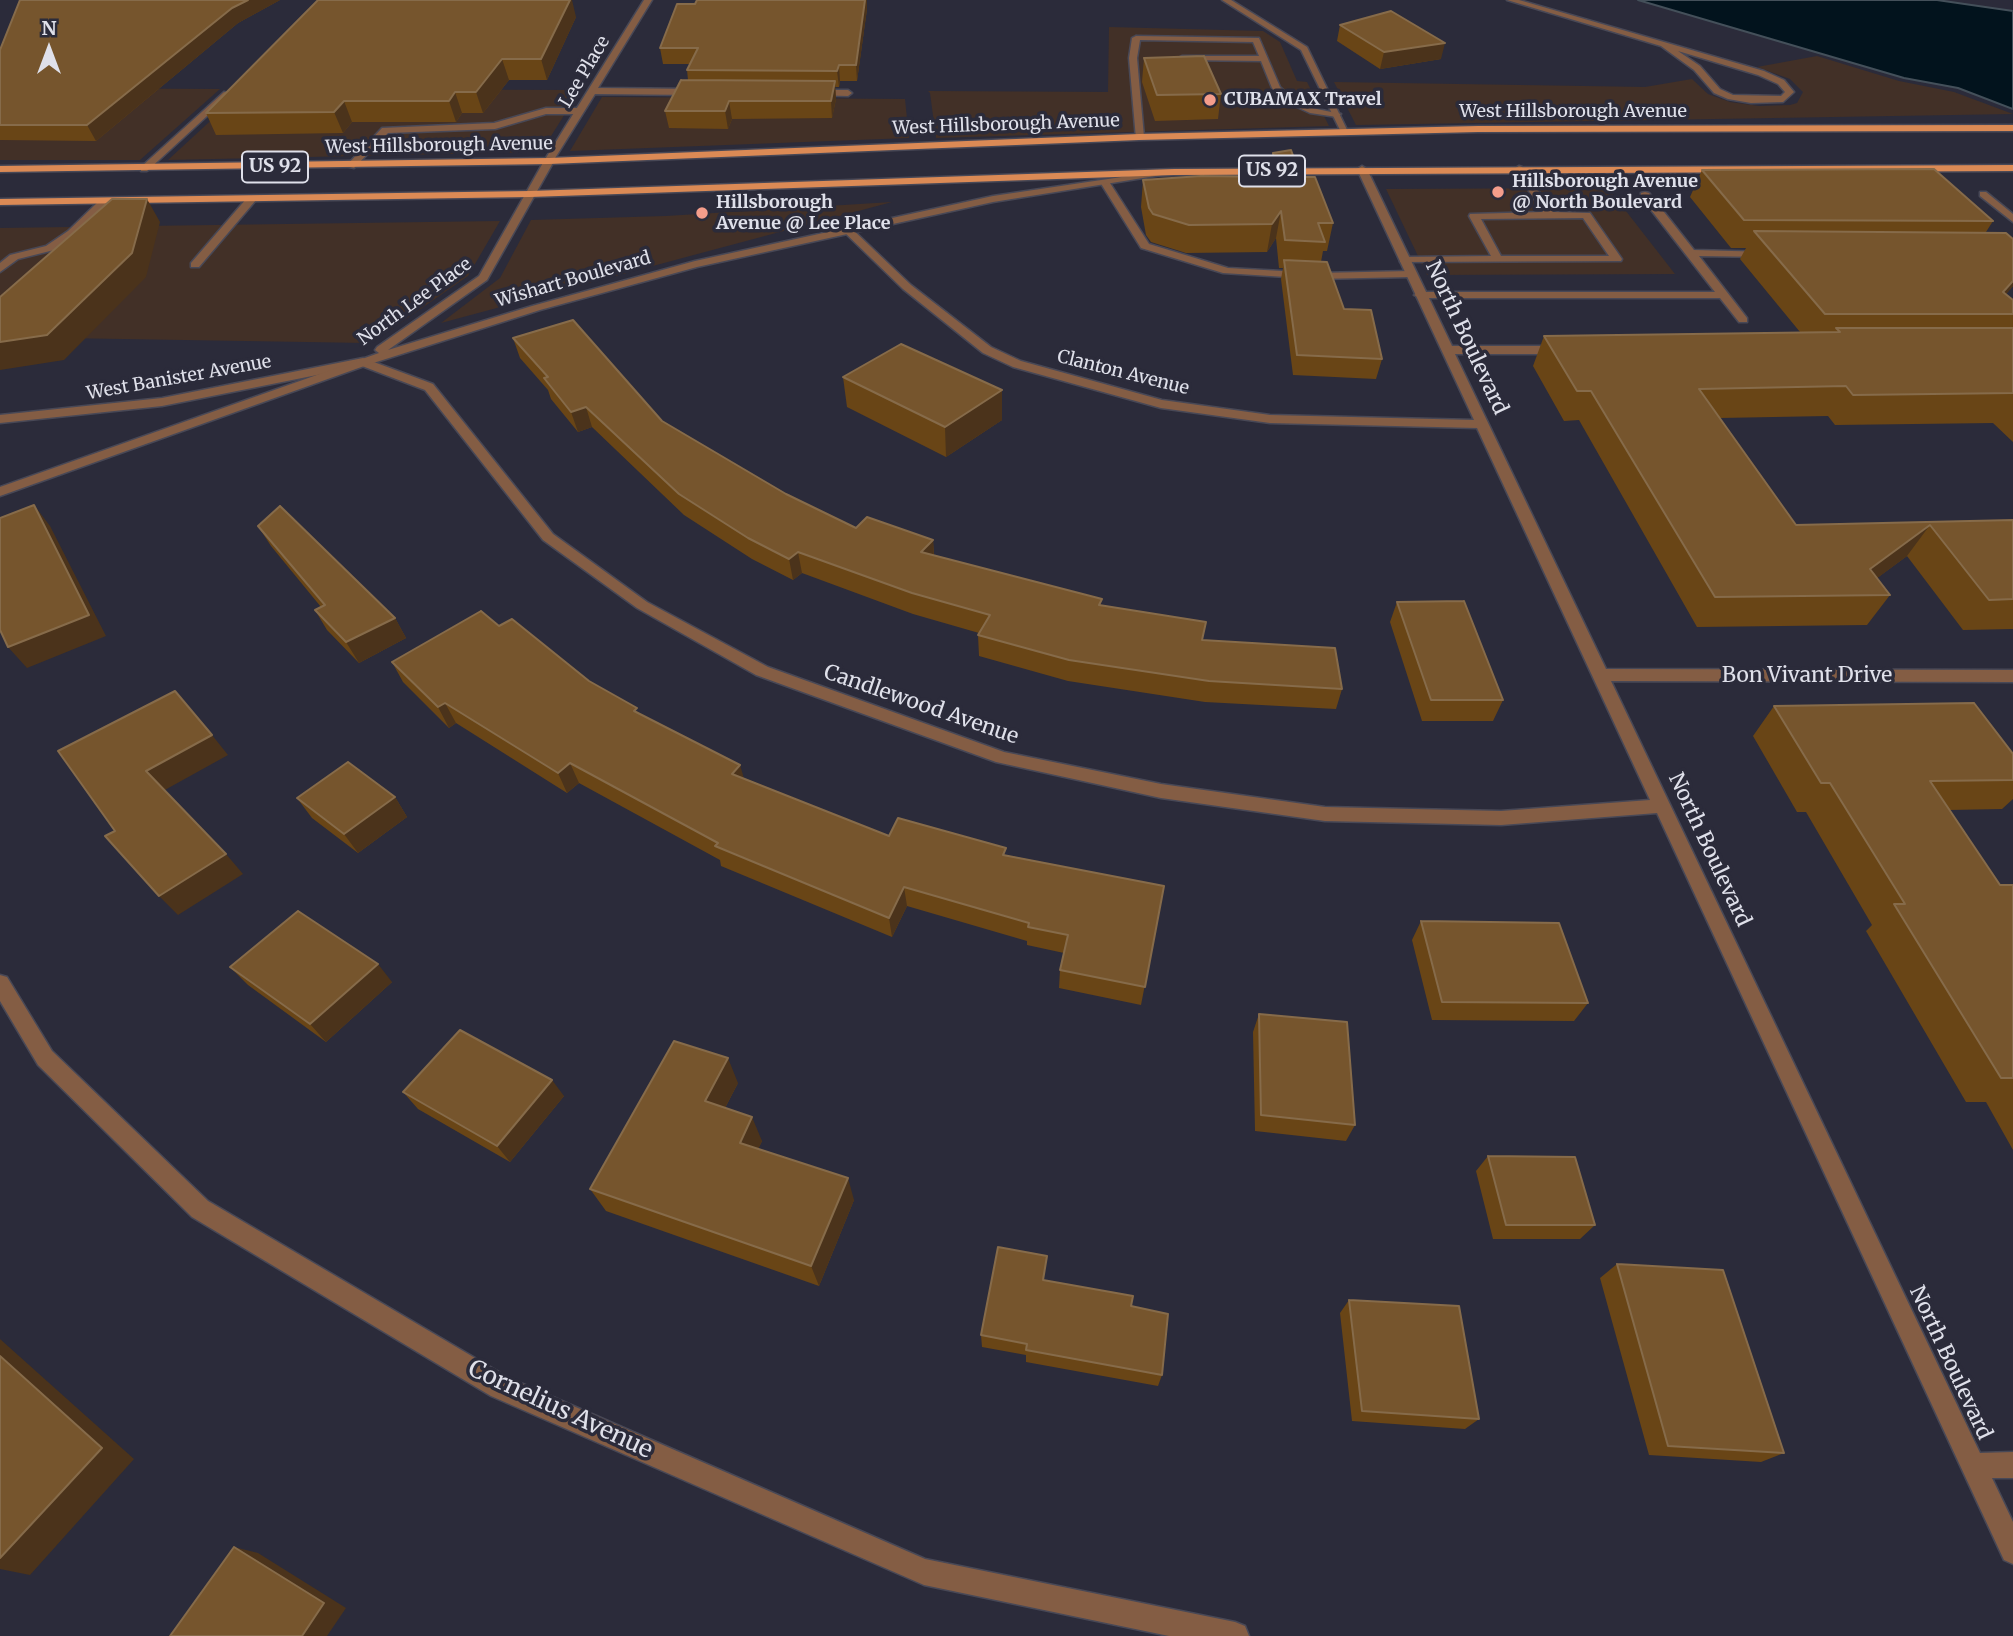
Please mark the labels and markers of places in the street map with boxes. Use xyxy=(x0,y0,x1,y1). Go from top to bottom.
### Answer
place label: CUBAMAX Travel xyxy=(1224,89,1381,111)
marker: CUBAMAX Travel xyxy=(1202,92,1218,108)
place label: Hillsborough Avenue @ North Boulevard xyxy=(1512,171,1698,214)
marker: Hillsborough Avenue @ North Boulevard xyxy=(1490,184,1506,200)
place label: Hillsborough Avenue @ Lee Place xyxy=(716,192,891,234)
marker: Hillsborough Avenue @ Lee Place xyxy=(694,205,710,221)

